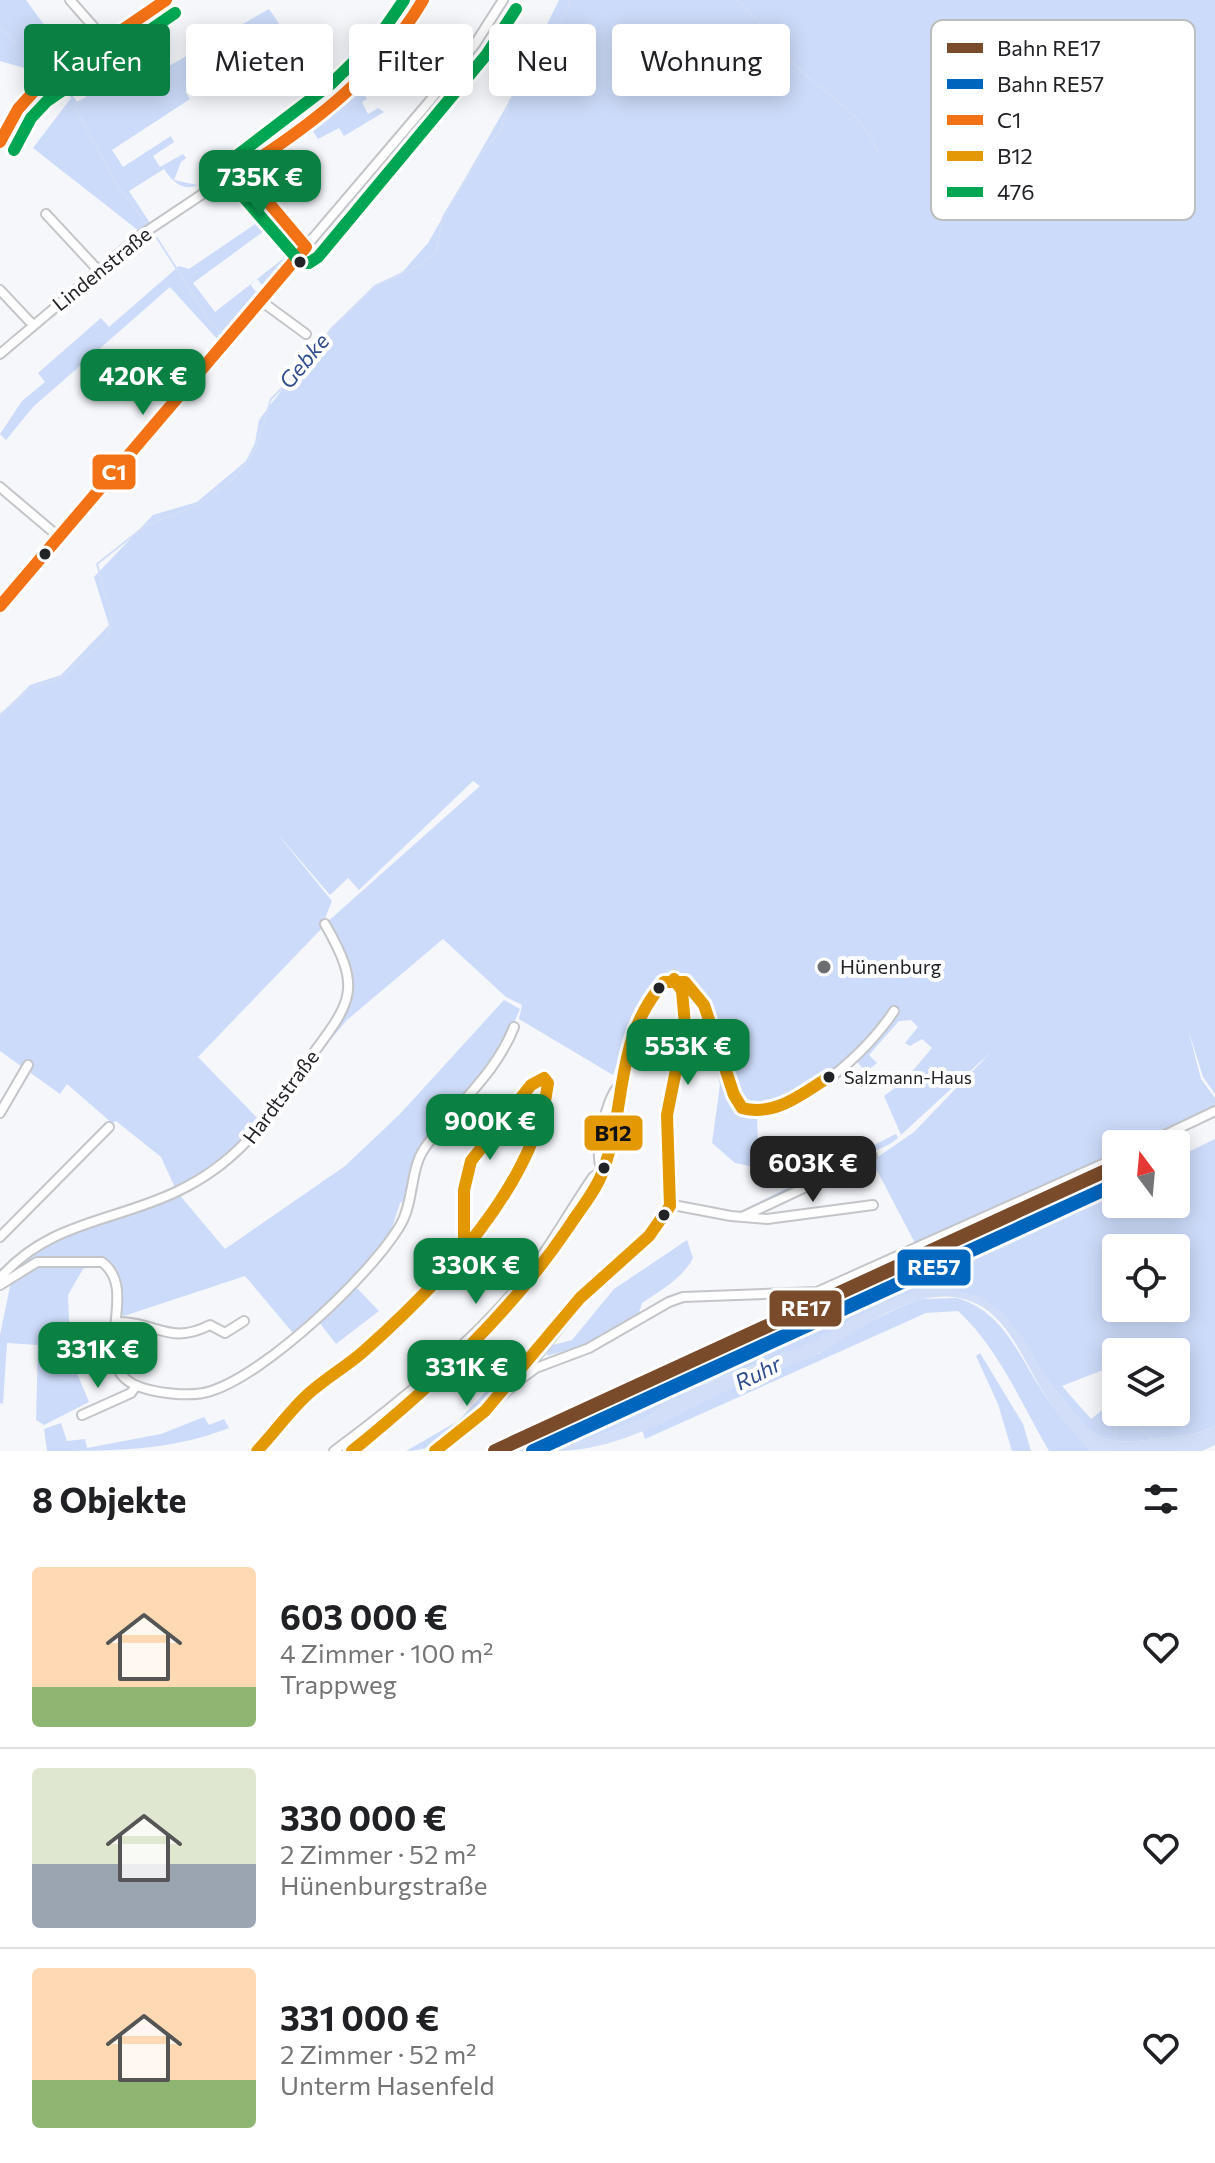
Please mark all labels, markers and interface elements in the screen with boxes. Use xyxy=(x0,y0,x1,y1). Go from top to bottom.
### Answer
legend xyxy=(931,20,1195,220)
chip: Kaufen xyxy=(24,24,170,96)
chip: Mieten xyxy=(186,24,333,96)
chip: Filter xyxy=(349,24,473,96)
chip: Neu xyxy=(489,24,596,96)
chip: Wohnung xyxy=(612,24,790,96)
text: Bahn RE17 xyxy=(997,34,1101,61)
text: Bahn RE57 xyxy=(997,70,1104,97)
text: C1 xyxy=(997,106,1021,133)
text: B12 xyxy=(997,142,1033,169)
pin: 735K € xyxy=(195,150,325,218)
text: 735K € xyxy=(217,160,303,191)
text: 476 xyxy=(997,178,1035,205)
street label: Lindenstraße xyxy=(47,221,155,315)
unlabelled marker xyxy=(292,254,308,270)
water label: Gebke xyxy=(273,327,335,394)
pin: 420K € xyxy=(78,349,208,417)
text: 420K € xyxy=(98,359,188,390)
line badge: C1 xyxy=(91,453,137,491)
text: C1 xyxy=(102,458,127,485)
unlabelled marker xyxy=(37,546,53,562)
place label: Hünenburg xyxy=(840,954,942,978)
marker: Hünenburg xyxy=(815,958,833,976)
unlabelled marker xyxy=(651,980,667,996)
pin: 553K € xyxy=(623,1019,753,1087)
text: 553K € xyxy=(645,1029,731,1060)
street label: Hardtstraße xyxy=(237,1045,323,1148)
place label: Salzmann-Haus xyxy=(844,1066,972,1088)
marker: Salzmann-Haus xyxy=(821,1069,837,1085)
pin: 900K € xyxy=(425,1094,555,1162)
text: 900K € xyxy=(444,1104,536,1135)
line badge: B12 xyxy=(583,1114,644,1152)
text: B12 xyxy=(594,1119,632,1146)
north arrow xyxy=(1102,1130,1190,1218)
map controls xyxy=(1102,1130,1190,1426)
pin: 603K € xyxy=(748,1136,878,1204)
text: 603K € xyxy=(768,1146,858,1177)
unlabelled marker xyxy=(596,1160,612,1176)
unlabelled marker xyxy=(656,1207,672,1223)
button: locate xyxy=(1102,1234,1190,1322)
pin: 330K € xyxy=(411,1238,541,1306)
text: 330K € xyxy=(432,1248,520,1279)
line badge: RE57 xyxy=(896,1248,972,1287)
text: RE57 xyxy=(907,1253,961,1280)
line badge: RE17 xyxy=(768,1289,843,1328)
text: RE17 xyxy=(781,1294,831,1321)
pin: 331K € xyxy=(33,1322,163,1390)
text: 331K € xyxy=(56,1332,140,1363)
button: layers xyxy=(1102,1338,1190,1426)
pin: 331K € xyxy=(402,1340,532,1408)
water label: Ruhr xyxy=(730,1349,786,1396)
text: 331K € xyxy=(425,1350,509,1381)
icon: filters xyxy=(1139,1477,1183,1521)
text: 8 Objekte xyxy=(32,1478,186,1520)
text: 603 000 € xyxy=(280,1595,448,1637)
icon: home xyxy=(96,1599,192,1695)
icon: heart xyxy=(1139,1625,1183,1669)
text: 4 Zimmer · 100 m² xyxy=(280,1637,493,1668)
text: Trappweg xyxy=(280,1668,397,1699)
text: 330 000 € xyxy=(280,1796,447,1838)
icon: home xyxy=(96,1800,192,1896)
icon: heart xyxy=(1139,1826,1183,1870)
text: 2 Zimmer · 52 m² xyxy=(280,1838,477,1869)
text: Hünenburgstraße xyxy=(280,1869,488,1900)
text: 331 000 € xyxy=(280,1996,440,2038)
icon: home xyxy=(96,2000,192,2096)
icon: heart xyxy=(1139,2026,1183,2070)
text: 2 Zimmer · 52 m² xyxy=(280,2038,477,2069)
text: Unterm Hasenfeld xyxy=(280,2069,495,2100)

